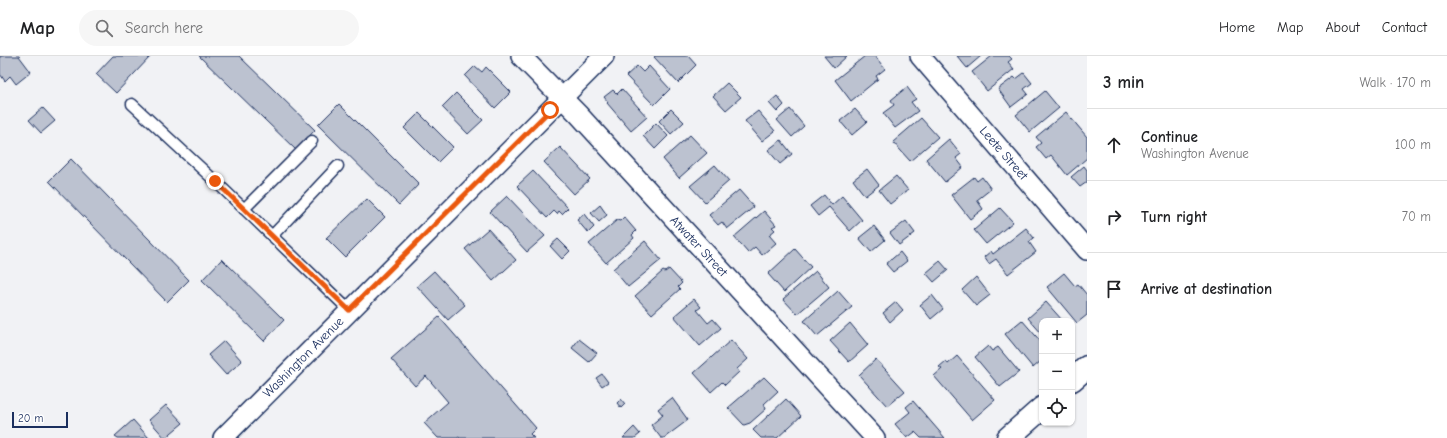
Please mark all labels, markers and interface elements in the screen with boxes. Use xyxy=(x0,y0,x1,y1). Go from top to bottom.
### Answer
search box xyxy=(79,10,359,46)
text: Map xyxy=(20,17,55,39)
icon: search xyxy=(93,17,115,39)
text: Search here xyxy=(125,19,203,37)
text: Home xyxy=(1219,19,1255,36)
text: Map xyxy=(1277,19,1303,36)
text: About xyxy=(1325,19,1360,36)
text: Contact xyxy=(1382,19,1427,36)
text: 3 min xyxy=(1103,73,1144,92)
text: Walk · 170 m xyxy=(1359,75,1431,90)
route start xyxy=(541,101,559,119)
street label: Leete Street xyxy=(977,123,1032,184)
text: Continue xyxy=(1141,128,1198,146)
icon: ahead xyxy=(1103,134,1125,156)
text: 100 m xyxy=(1395,137,1431,152)
text: Washington Avenue xyxy=(1141,146,1249,161)
route end xyxy=(206,172,224,190)
icon: right xyxy=(1103,206,1125,228)
text: Turn right xyxy=(1141,208,1207,226)
text: 70 m xyxy=(1402,209,1431,224)
street label: Atwater Street xyxy=(667,213,732,280)
icon: arrive xyxy=(1103,278,1125,300)
text: Arrive at destination xyxy=(1141,280,1272,298)
street label: Washington Avenue xyxy=(260,313,347,400)
map controls xyxy=(1039,318,1075,426)
button: + xyxy=(1039,318,1075,354)
button: − xyxy=(1039,354,1075,390)
button: locate xyxy=(1039,390,1075,426)
scale bar xyxy=(12,410,68,429)
text: 20 m xyxy=(18,412,43,425)

